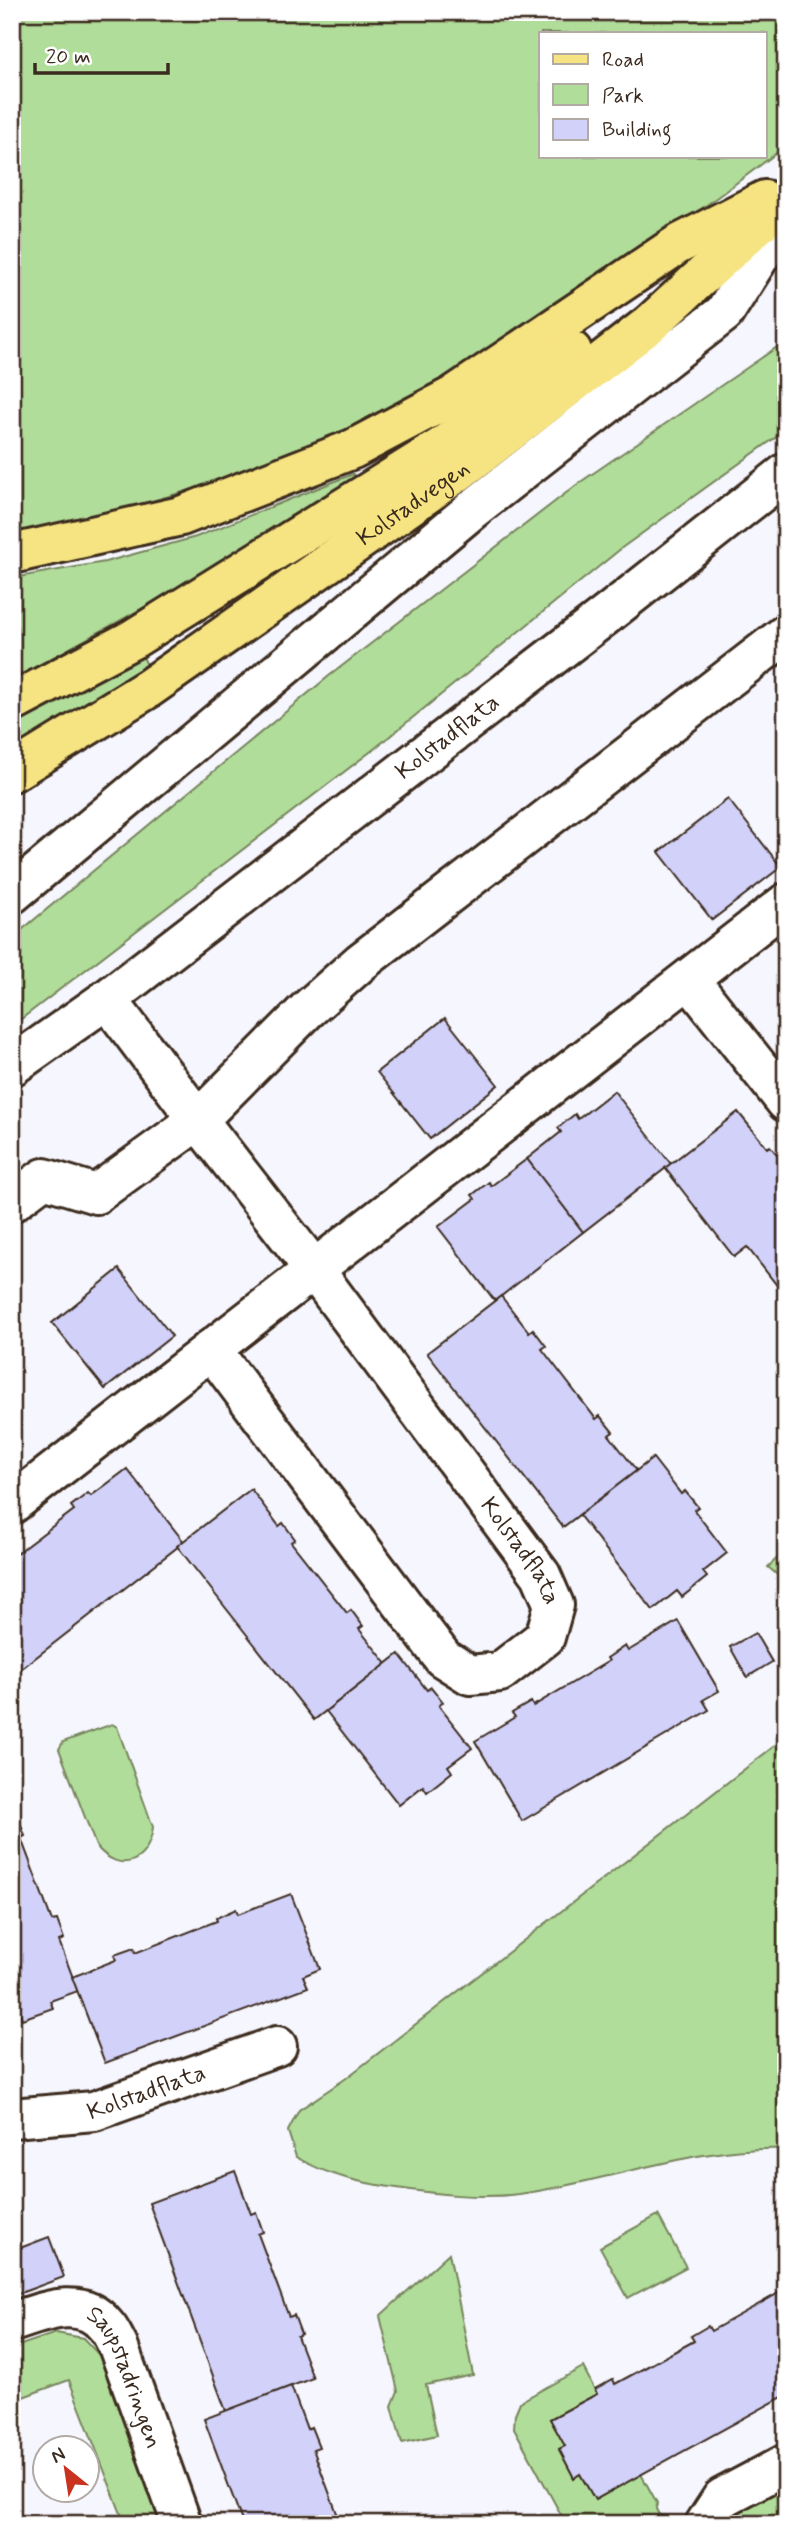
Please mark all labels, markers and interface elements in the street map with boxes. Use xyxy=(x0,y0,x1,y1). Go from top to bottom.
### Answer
scale bar xyxy=(35,32,168,76)
legend xyxy=(539,32,766,158)
text: 20 m xyxy=(46,43,91,71)
text: Road xyxy=(602,46,644,74)
text: Park xyxy=(602,82,644,110)
text: Building xyxy=(602,116,672,146)
street label: Kolstadvegen xyxy=(351,453,476,554)
street label: Kolstadflata xyxy=(389,687,506,787)
street label: Kolstadflata xyxy=(473,1491,567,1609)
street label: Kolstadflata xyxy=(83,2057,210,2128)
street label: Saupstadringen xyxy=(81,2299,169,2453)
north arrow xyxy=(32,2434,102,2504)
text: N xyxy=(47,2442,70,2470)

